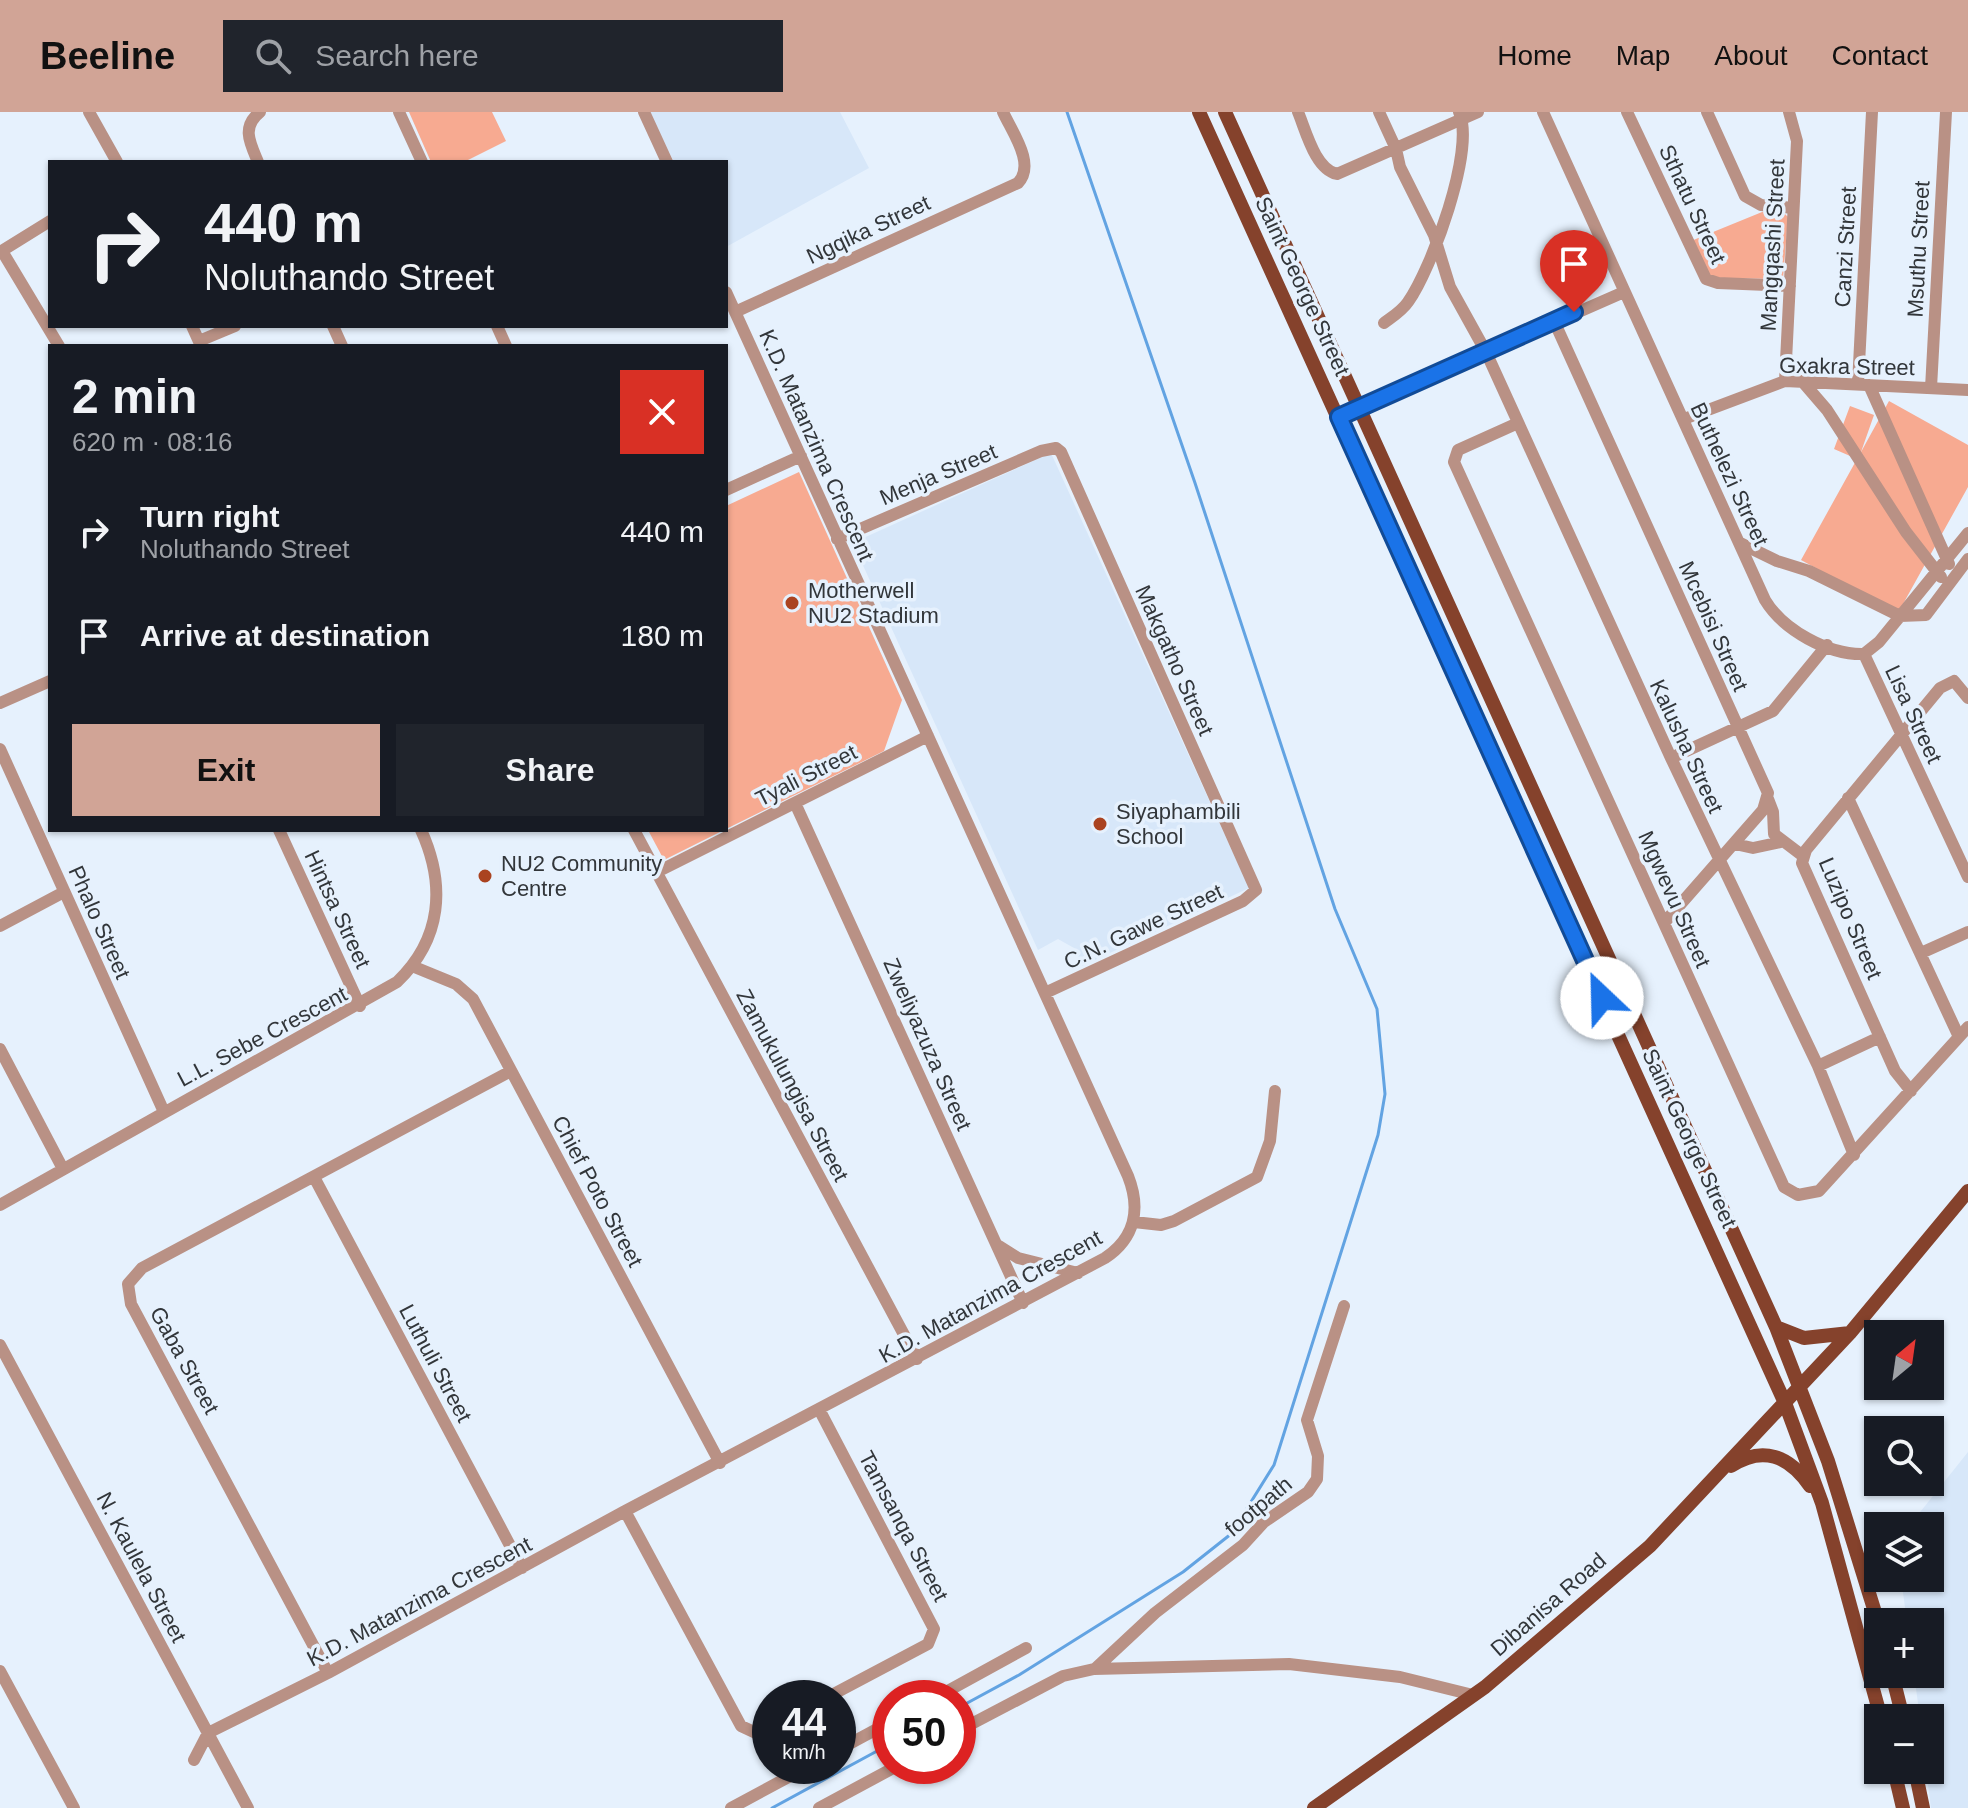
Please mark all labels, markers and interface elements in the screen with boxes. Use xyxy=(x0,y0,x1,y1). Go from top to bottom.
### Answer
search box xyxy=(223,20,783,92)
icon: search xyxy=(251,34,295,78)
text: Beeline xyxy=(40,35,175,77)
text: Search here xyxy=(315,39,479,72)
text: Home xyxy=(1497,40,1572,71)
text: Map xyxy=(1616,40,1670,71)
text: About xyxy=(1714,40,1788,71)
text: Contact xyxy=(1832,40,1928,71)
street label: Sthatu Street xyxy=(1654,141,1731,268)
street label: Mangqashi Street xyxy=(1756,158,1789,332)
street label: Msuthu Street xyxy=(1902,180,1935,318)
street label: Canzi Street xyxy=(1830,186,1861,308)
street label: Ngqika Street xyxy=(803,190,934,269)
text: 440 m xyxy=(204,191,363,254)
icon: right xyxy=(72,192,176,296)
street label: Saint George Street xyxy=(1250,193,1355,380)
pin xyxy=(1540,230,1608,312)
icon: arrive xyxy=(1552,242,1596,286)
text: Noluthando Street xyxy=(204,257,494,298)
street label: K.D. Matanzima Crescent xyxy=(754,326,879,565)
street label: Gxakra Street xyxy=(1779,353,1915,380)
text: 2 min xyxy=(72,370,197,423)
button: close xyxy=(620,370,704,454)
street label: Buthelezi Street xyxy=(1685,399,1774,550)
text: 620 m · 08:16 xyxy=(72,427,232,457)
street label: Menja Street xyxy=(876,439,1000,510)
text: Turn right xyxy=(140,500,279,533)
icon: right xyxy=(72,510,116,554)
text: 440 m xyxy=(621,515,704,548)
text: Noluthando Street xyxy=(140,534,350,564)
street label: Mcebisi Street xyxy=(1674,557,1753,695)
place label: Motherwell NU2 Stadium xyxy=(808,578,939,628)
street label: Makgatho Street xyxy=(1130,581,1219,739)
marker: Motherwell NU2 Stadium xyxy=(783,594,801,612)
icon: arrive xyxy=(72,614,116,658)
text: Arrive at destination xyxy=(140,619,430,652)
text: 180 m xyxy=(621,619,704,652)
street label: Lisa Street xyxy=(1880,661,1947,767)
street label: Kalusha Street xyxy=(1645,676,1728,817)
button: Exit xyxy=(72,724,380,816)
button: Share xyxy=(396,724,704,816)
street label: Tyali Street xyxy=(752,739,861,812)
place label: Siyaphambili School xyxy=(1116,799,1241,849)
marker: Siyaphambili School xyxy=(1091,815,1109,833)
street label: Mgwevu Street xyxy=(1633,827,1716,971)
street label: Hintsa Street xyxy=(299,846,376,972)
place label: NU2 Community Centre xyxy=(501,851,662,901)
street label: Luzipo Street xyxy=(1814,854,1887,983)
street label: Phalo Street xyxy=(64,862,136,983)
marker: NU2 Community Centre xyxy=(476,867,494,885)
street label: C.N. Gawe Street xyxy=(1060,879,1227,974)
street label: Zweliyazuza Street xyxy=(878,954,977,1134)
position arrow xyxy=(1560,956,1644,1040)
street label: L.L. Sebe Crescent xyxy=(173,981,351,1092)
street label: Zamukulungisa Street xyxy=(731,985,854,1186)
street label: Saint George Street xyxy=(1637,1045,1742,1232)
street label: Chief Poto Street xyxy=(547,1111,648,1271)
street label: K.D. Matanzima Crescent xyxy=(875,1225,1106,1368)
street label: Luthuli Street xyxy=(394,1300,477,1426)
street label: Gaba Street xyxy=(145,1302,224,1418)
north arrow xyxy=(1864,1320,1944,1400)
map controls xyxy=(1864,1320,1944,1784)
button: search xyxy=(1864,1416,1944,1496)
street label: Tamsanqa Street xyxy=(853,1447,954,1606)
street label: footpath xyxy=(1220,1471,1297,1542)
street label: N. Kaulela Street xyxy=(91,1488,192,1647)
button: layers xyxy=(1864,1512,1944,1592)
street label: K.D. Matanzima Crescent xyxy=(303,1532,536,1671)
street label: Dibanisa Road xyxy=(1486,1548,1611,1661)
button: + xyxy=(1864,1608,1944,1688)
speed limit sign: 50 xyxy=(872,1680,976,1784)
text: 44 xyxy=(782,1700,826,1744)
button: − xyxy=(1864,1704,1944,1784)
text: km/h xyxy=(782,1741,826,1763)

